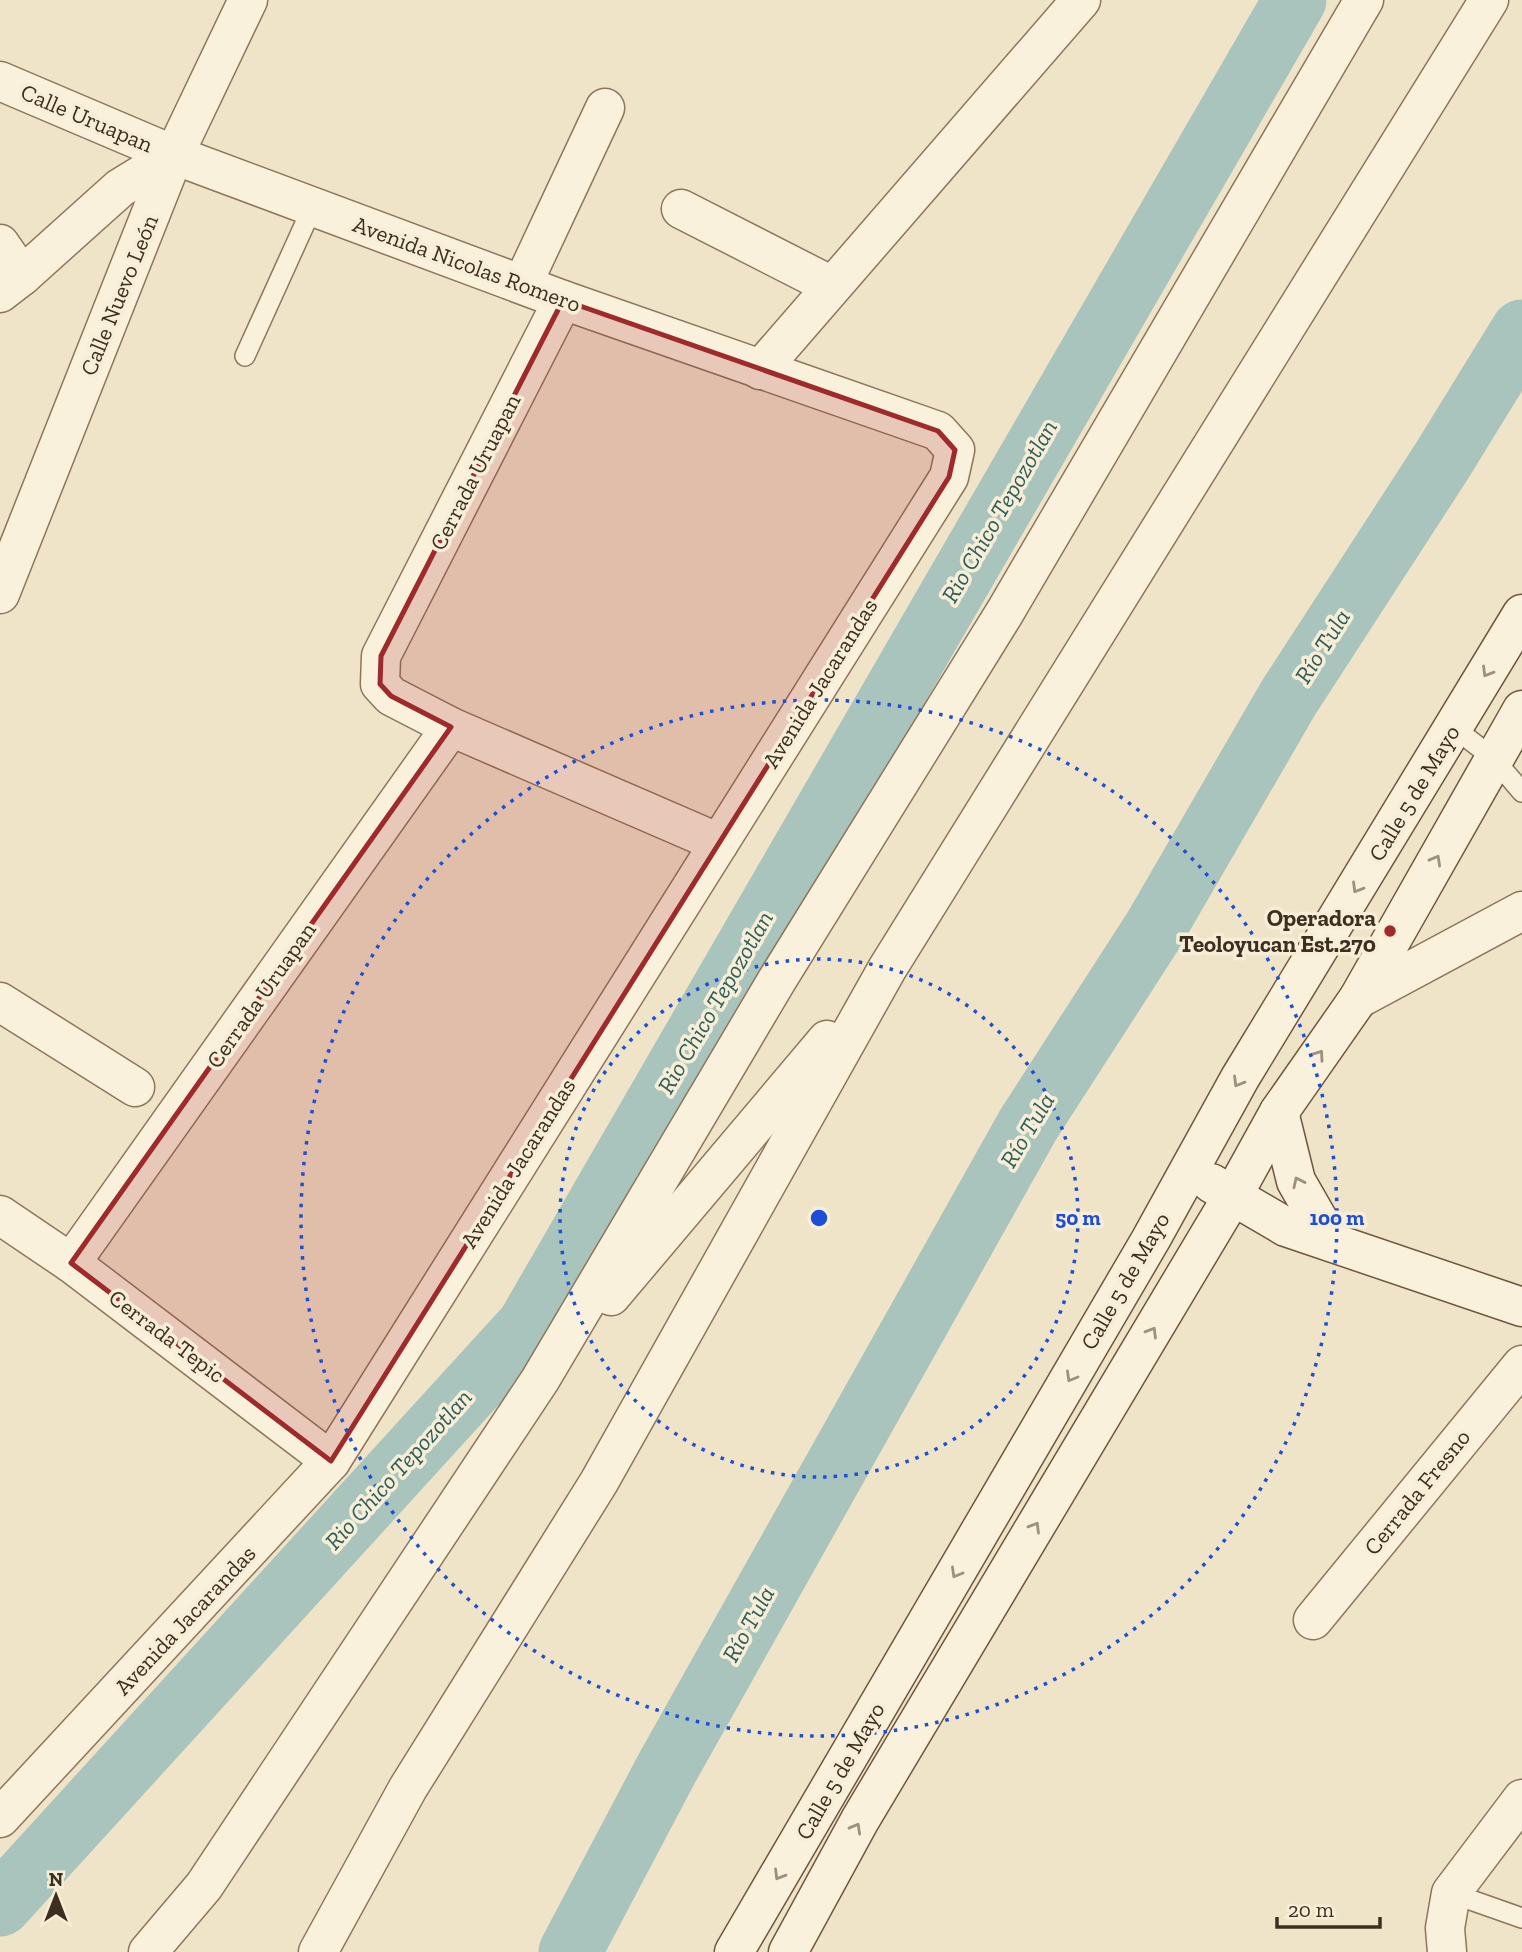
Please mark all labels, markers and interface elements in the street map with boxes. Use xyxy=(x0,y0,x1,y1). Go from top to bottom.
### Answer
street label: Calle Uruapan xyxy=(17,78,157,158)
street label: Avenida Nicolas Romero xyxy=(349,210,585,318)
street label: Calle Nuevo León xyxy=(74,211,164,379)
street label: Cerrada Uruapan xyxy=(424,389,526,555)
water label: Rio Chico Tepozotlan xyxy=(935,415,1063,607)
street label: Avenida Jacarandas xyxy=(757,593,883,773)
water label: Río Tula xyxy=(1288,604,1356,688)
one-way arrow xyxy=(1482,665,1495,678)
street label: Calle 5 de Mayo xyxy=(1362,720,1466,866)
one-way arrow xyxy=(1428,855,1441,868)
one-way arrow xyxy=(1352,880,1365,893)
place label: Operadora Teoloyucan Est.270 xyxy=(1179,904,1376,958)
water label: Rio Chico Tepozotlan xyxy=(651,906,779,1098)
street label: Cerrada Uruapan xyxy=(200,917,322,1073)
marker: Operadora Teoloyucan Est.270 xyxy=(1382,923,1398,939)
one-way arrow xyxy=(1311,1050,1323,1063)
street label: Avenida Jacarandas xyxy=(455,1073,581,1253)
one-way arrow xyxy=(1233,1074,1246,1087)
water label: Río Tula xyxy=(994,1088,1060,1172)
one-way arrow xyxy=(1293,1177,1307,1189)
text: 50 m xyxy=(1055,1205,1101,1230)
text: 100 m xyxy=(1310,1205,1365,1230)
centre of rings xyxy=(807,1206,831,1230)
street label: Calle 5 de Mayo xyxy=(1074,1207,1176,1355)
street label: Cerrada Tepic xyxy=(103,1283,231,1389)
one-way arrow xyxy=(1143,1326,1156,1339)
one-way arrow xyxy=(1066,1369,1079,1382)
water label: Rio Chico Tepozotlan xyxy=(318,1383,478,1555)
street label: Cerrada Fresno xyxy=(1358,1424,1476,1560)
one-way arrow xyxy=(1027,1522,1040,1535)
street label: Avenida Jacarandas xyxy=(108,1539,262,1701)
one-way arrow xyxy=(951,1566,964,1579)
water label: Río Tula xyxy=(716,1581,780,1667)
street label: Calle 5 de Mayo xyxy=(789,1697,891,1845)
one-way arrow xyxy=(848,1822,861,1835)
north arrow xyxy=(21,1861,91,1931)
text: N xyxy=(49,1868,63,1891)
one-way arrow xyxy=(775,1868,788,1881)
scale bar xyxy=(1277,1885,1380,1929)
text: 20 m xyxy=(1288,1897,1334,1922)

